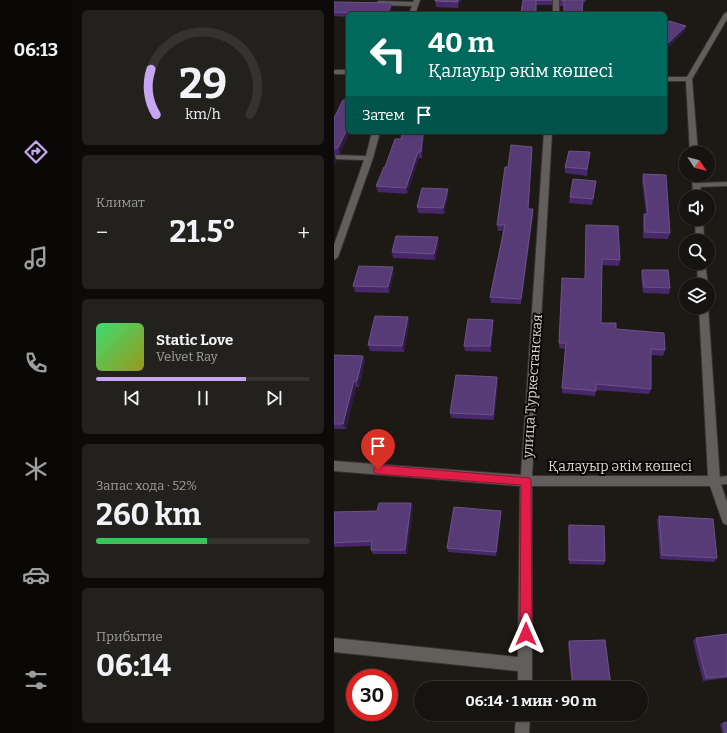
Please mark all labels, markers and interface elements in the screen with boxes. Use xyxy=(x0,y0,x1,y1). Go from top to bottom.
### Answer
text: 40 m xyxy=(428,26,495,59)
icon: left xyxy=(362,28,414,80)
text: 06:13 xyxy=(14,39,58,61)
text: 29 xyxy=(179,59,227,109)
text: Қалауыр әкім көшесі xyxy=(428,60,613,82)
icon: arrive xyxy=(413,104,435,126)
text: km/h xyxy=(185,106,221,123)
text: Затем xyxy=(362,106,405,124)
icon: directions xyxy=(22,138,50,166)
north arrow xyxy=(679,146,715,182)
map controls xyxy=(679,146,715,314)
button: sound xyxy=(679,190,715,226)
text: Климат xyxy=(96,195,145,210)
text: 21.5° xyxy=(170,214,236,250)
text: − xyxy=(96,219,108,246)
text: + xyxy=(297,219,310,246)
button: search xyxy=(679,234,715,270)
icon: music xyxy=(22,244,50,272)
button: layers xyxy=(679,278,715,314)
street label: улица Туркестанская xyxy=(519,313,546,460)
text: Static Love xyxy=(156,331,233,349)
icon: phone xyxy=(22,349,50,377)
text: Velvet Ray xyxy=(156,349,218,364)
icon: previous xyxy=(121,387,143,409)
icon: pause xyxy=(192,387,214,409)
icon: next xyxy=(263,387,285,409)
pin xyxy=(361,429,395,470)
icon: arrive xyxy=(367,435,389,457)
icon: climate xyxy=(22,455,50,483)
street label: Қалауыр әкім көшесі xyxy=(548,458,692,475)
text: Запас хода · 52% xyxy=(96,478,197,493)
text: 260 km xyxy=(96,497,201,533)
icon: car xyxy=(22,561,50,589)
position arrow xyxy=(505,613,547,655)
text: Прибытие xyxy=(96,629,163,644)
text: 06:14 xyxy=(96,648,171,684)
icon: filters xyxy=(22,666,50,694)
speed limit sign: 30 xyxy=(346,669,398,721)
text: 06:14 · 1 мин · 90 m xyxy=(465,692,597,710)

